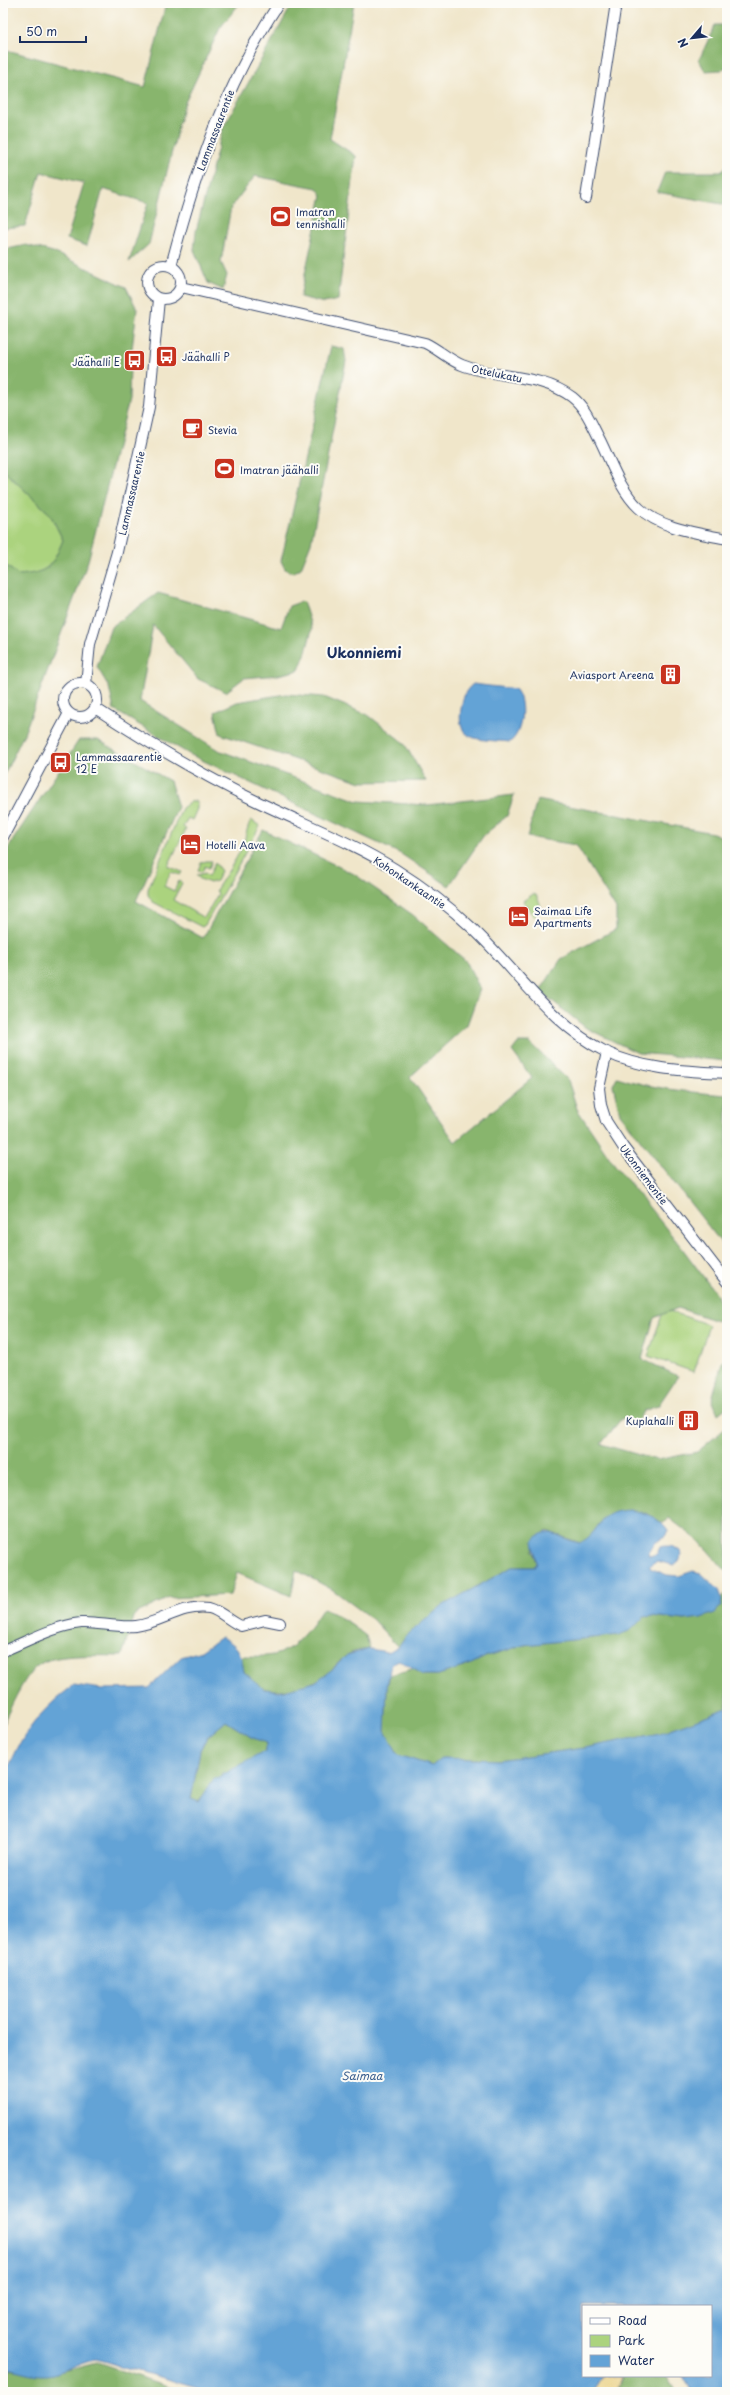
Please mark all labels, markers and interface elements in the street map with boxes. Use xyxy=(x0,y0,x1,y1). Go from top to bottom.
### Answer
scale bar xyxy=(20,18,86,44)
north arrow xyxy=(672,18,712,58)
text: 50 m xyxy=(26,22,57,40)
text: N xyxy=(673,35,692,51)
street label: Lammassaarentie xyxy=(193,87,237,173)
sports icon: Imatran tennishalli xyxy=(268,204,294,230)
place label: Imatran tennishalli xyxy=(296,204,346,231)
bus stop icon: Jäähalli P xyxy=(153,343,179,369)
bus stop icon: Jäähalli E xyxy=(122,348,148,374)
place label: Jäähalli P xyxy=(182,349,230,364)
place label: Jäähalli E xyxy=(72,354,120,369)
street label: Ottelukatu xyxy=(470,360,524,386)
cafe icon: Stevia xyxy=(179,416,205,442)
place label: Stevia xyxy=(208,422,238,437)
street label: Lammassaarentie xyxy=(114,449,148,537)
sports icon: Imatran jäähalli xyxy=(212,456,238,482)
place label: Imatran jäähalli xyxy=(240,462,319,477)
district label: Ukonniemi xyxy=(327,642,402,663)
building icon: Aviasport Areena xyxy=(657,661,683,687)
place label: Aviasport Areena xyxy=(570,667,655,682)
bus stop icon: Lammassaarentie 12 E xyxy=(48,749,74,775)
place label: Lammassaarentie 12 E xyxy=(76,749,162,776)
hotel icon: Hotelli Aava xyxy=(178,831,204,857)
place label: Hotelli Aava xyxy=(206,837,266,852)
street label: Kohonkankaantie xyxy=(371,852,449,912)
hotel icon: Saimaa Life Apartments xyxy=(505,903,531,929)
place label: Saimaa Life Apartments xyxy=(534,903,592,930)
street label: Ukonniementie xyxy=(616,1141,672,1207)
building icon: Kuplahalli xyxy=(676,1407,702,1433)
place label: Kuplahalli xyxy=(626,1413,674,1428)
water label: Saimaa xyxy=(341,2067,383,2084)
legend xyxy=(582,2305,712,2377)
text: Road xyxy=(618,2311,647,2329)
text: Park xyxy=(618,2331,645,2349)
text: Water xyxy=(618,2351,655,2369)

